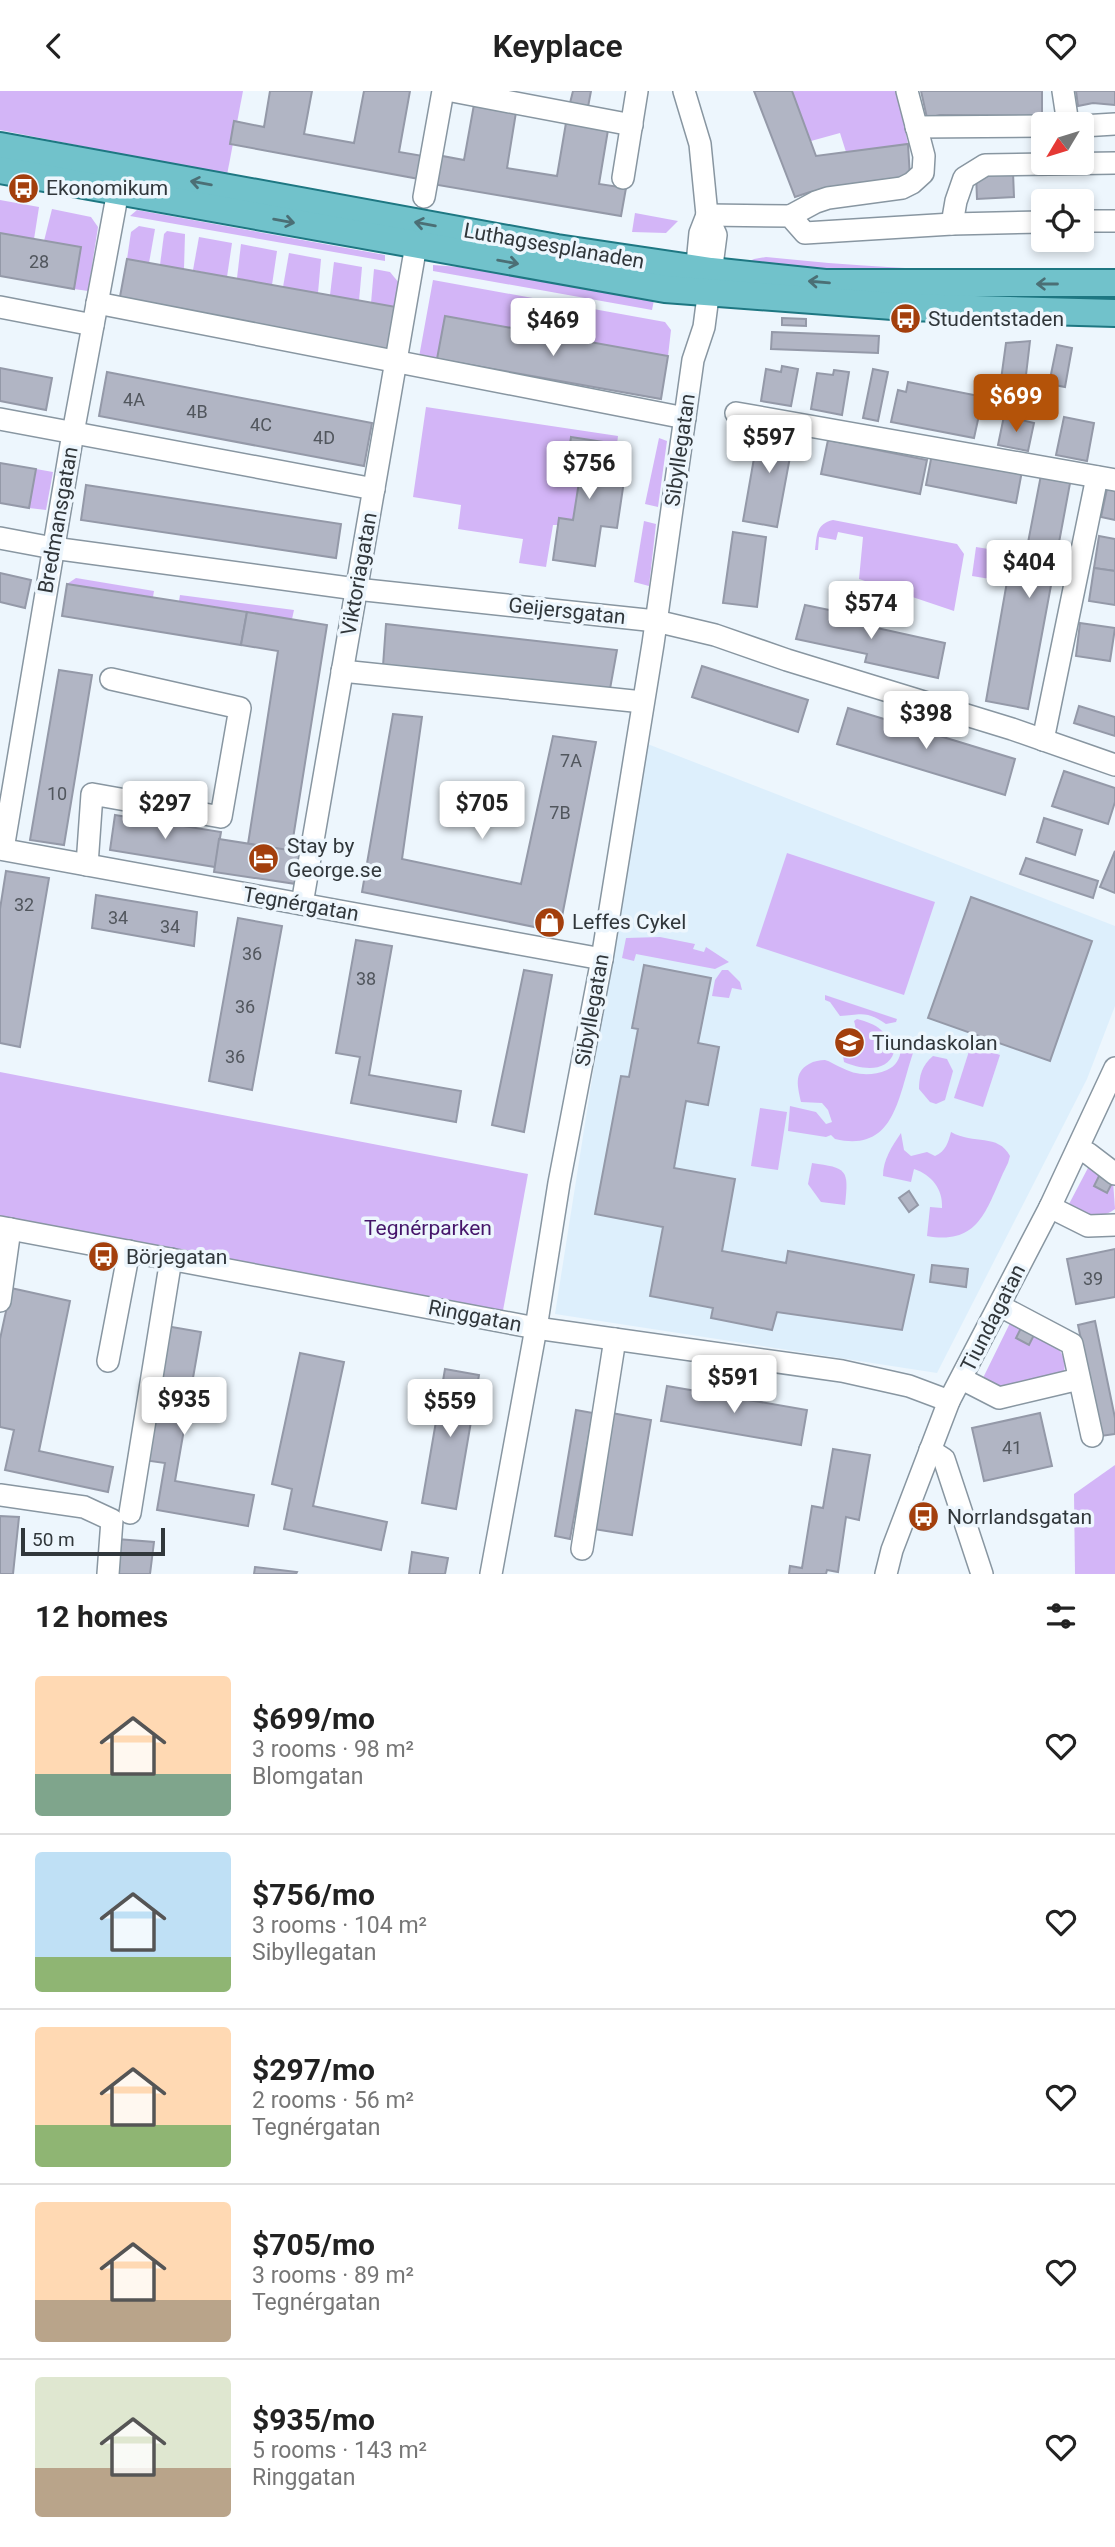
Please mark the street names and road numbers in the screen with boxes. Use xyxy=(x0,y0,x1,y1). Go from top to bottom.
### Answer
street label: Luthagsesplanaden xyxy=(462,218,646,274)
street label: Sibyllegatan xyxy=(660,392,700,508)
street label: Bredmansgatan xyxy=(33,445,83,595)
street label: Viktoriagatan xyxy=(336,511,382,637)
street label: Geijersgatan xyxy=(507,593,627,629)
street label: Tegnérgatan xyxy=(241,882,361,926)
street label: Sibyllegatan xyxy=(570,952,614,1068)
street label: Tiundagatan xyxy=(956,1260,1030,1376)
street label: Ringgatan xyxy=(426,1295,524,1337)

